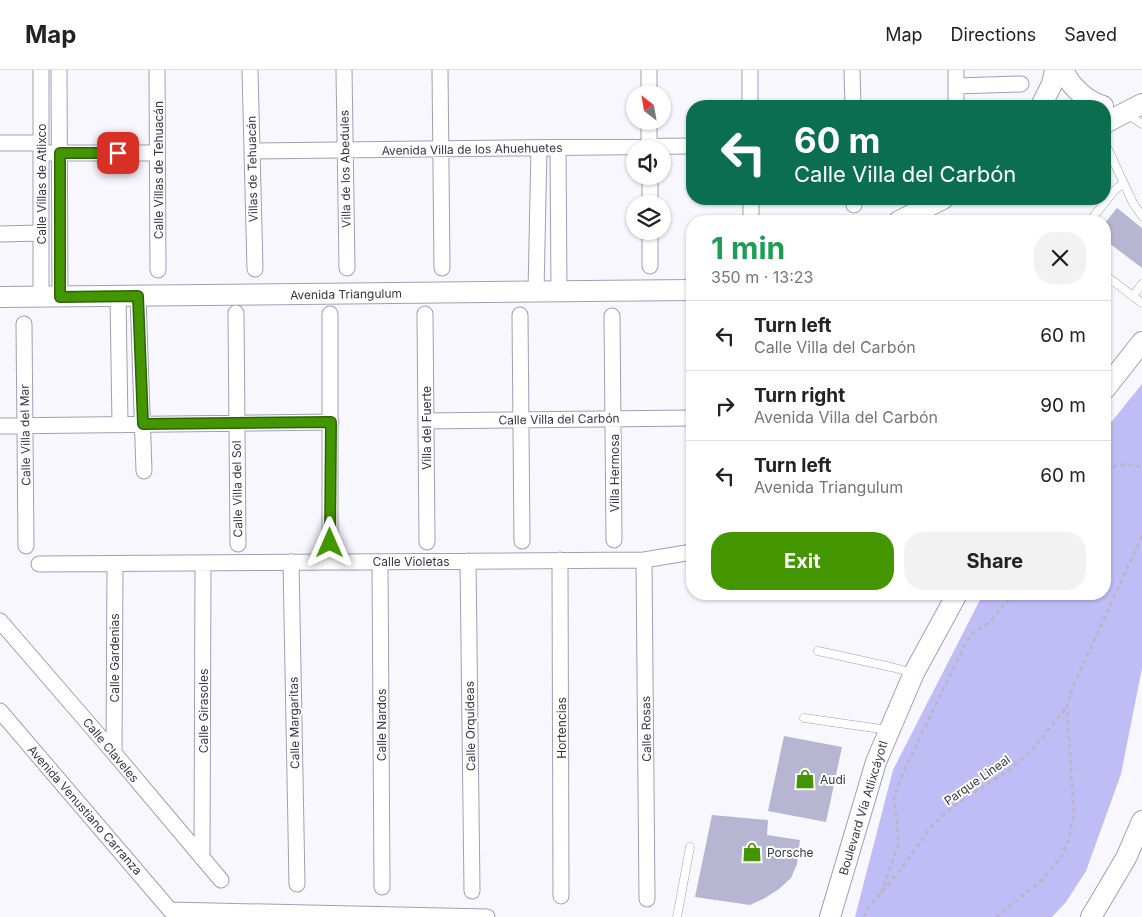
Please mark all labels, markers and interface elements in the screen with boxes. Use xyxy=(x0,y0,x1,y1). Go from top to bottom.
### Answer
text: Map xyxy=(25,20,76,49)
text: Map xyxy=(885,24,923,45)
text: Directions xyxy=(951,24,1036,45)
text: Saved xyxy=(1064,24,1117,45)
north arrow xyxy=(626,85,671,130)
map controls xyxy=(626,85,671,240)
street label: Calle Villas de Tehuacán xyxy=(151,101,166,239)
street label: Villa de los Abedules xyxy=(336,110,354,228)
street label: Villas de Tehuacán xyxy=(244,116,260,222)
text: 60 m xyxy=(794,119,881,161)
icon: left xyxy=(711,120,776,185)
street label: Calle Villas de Atlixco xyxy=(34,124,49,244)
pin xyxy=(97,132,139,174)
icon: arrive xyxy=(104,139,132,167)
street label: Avenida Villa de los Ahuehuetes xyxy=(381,140,563,158)
button: sound xyxy=(626,140,671,185)
text: Calle Villa del Carbón xyxy=(794,161,1016,187)
button: layers xyxy=(626,195,671,240)
text: 1 min xyxy=(711,230,785,266)
button: close xyxy=(1034,232,1086,284)
text: 350 m · 13:23 xyxy=(711,267,813,287)
street label: Avenida Triangulum xyxy=(290,286,402,302)
text: Turn left xyxy=(754,314,832,337)
icon: left xyxy=(711,322,739,350)
text: 60 m xyxy=(1040,324,1086,347)
text: Calle Villa del Carbón xyxy=(754,337,916,357)
street label: Calle Villa del Mar xyxy=(17,384,33,486)
text: Turn right xyxy=(754,384,845,407)
street label: Villa del Fuerte xyxy=(419,386,434,470)
icon: right xyxy=(711,392,739,420)
text: 90 m xyxy=(1040,394,1086,417)
text: Avenida Villa del Carbón xyxy=(754,407,938,427)
street label: Calle Villa del Carbón xyxy=(498,410,620,428)
street label: Villa Hermosa xyxy=(607,434,622,512)
street label: Calle Villa del Sol xyxy=(229,440,245,538)
text: Turn left xyxy=(754,454,832,477)
icon: left xyxy=(711,462,739,490)
text: 60 m xyxy=(1040,464,1086,487)
text: Avenida Triangulum xyxy=(754,477,903,497)
position arrow xyxy=(303,516,355,568)
button: Exit xyxy=(711,532,894,590)
button: Share xyxy=(904,532,1086,590)
street label: Calle Violetas xyxy=(372,554,450,569)
street label: Calle Gardenias xyxy=(107,613,122,703)
street label: Calle Girasoles xyxy=(196,669,211,753)
street label: Calle Margaritas xyxy=(286,677,302,769)
street label: Calle Orquídeas xyxy=(462,681,478,771)
street label: Calle Nardos xyxy=(374,689,389,761)
street label: Calle Rosas xyxy=(638,696,654,762)
street label: Hortencias xyxy=(554,697,569,759)
street label: Calle Claveles xyxy=(80,715,142,785)
street label: Boulevard Vía Atlixcáyotl xyxy=(835,739,891,877)
street label: Avenida Venustiano Carranza xyxy=(25,742,145,878)
street label: Parque Lineal xyxy=(941,752,1013,808)
shop icon: Audi xyxy=(794,768,816,790)
place label: Audi xyxy=(820,772,846,787)
shop icon: Porsche xyxy=(741,841,763,863)
place label: Porsche xyxy=(767,845,814,860)

